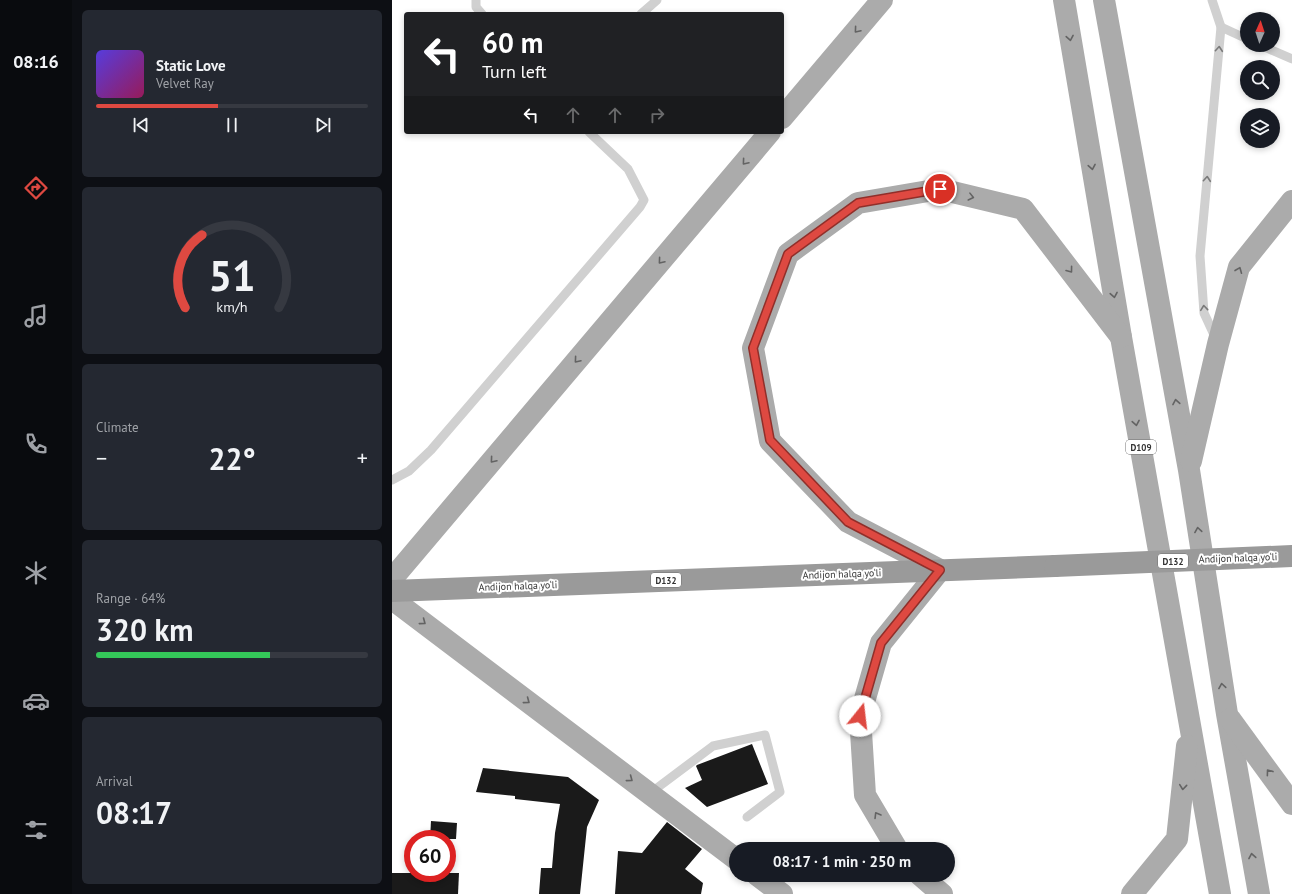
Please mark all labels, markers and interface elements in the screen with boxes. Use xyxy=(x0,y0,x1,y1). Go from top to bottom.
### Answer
north arrow xyxy=(1240,12,1280,52)
map controls xyxy=(1240,12,1280,148)
text: 60 m xyxy=(482,24,543,61)
one-way arrow xyxy=(854,25,861,32)
icon: left xyxy=(416,28,468,80)
one-way arrow xyxy=(1065,35,1074,42)
one-way arrow xyxy=(1214,46,1223,52)
text: 08:16 xyxy=(13,50,59,73)
text: Static Love xyxy=(156,56,226,75)
text: Turn left xyxy=(482,60,547,83)
button: search xyxy=(1240,60,1280,100)
text: Velvet Ray xyxy=(156,75,214,92)
icon: left xyxy=(520,104,542,126)
icon: ahead xyxy=(562,104,584,126)
icon: ahead xyxy=(604,104,626,126)
icon: right xyxy=(646,104,668,126)
button: layers xyxy=(1240,108,1280,148)
icon: previous xyxy=(130,114,152,136)
icon: pause xyxy=(221,114,243,136)
icon: next xyxy=(312,114,334,136)
one-way arrow xyxy=(743,157,750,164)
one-way arrow xyxy=(1087,164,1096,170)
pin xyxy=(923,172,957,206)
icon: directions xyxy=(22,174,50,202)
one-way arrow xyxy=(1203,176,1212,182)
icon: arrive xyxy=(929,178,951,200)
one-way arrow xyxy=(968,192,974,200)
text: 51 xyxy=(208,249,256,302)
one-way arrow xyxy=(659,256,666,264)
one-way arrow xyxy=(1065,265,1072,272)
one-way arrow xyxy=(1235,266,1243,273)
one-way arrow xyxy=(1109,292,1118,298)
text: km/h xyxy=(216,297,248,316)
icon: music xyxy=(22,302,50,330)
one-way arrow xyxy=(1200,305,1209,311)
one-way arrow xyxy=(575,356,582,363)
one-way arrow xyxy=(1173,399,1181,405)
text: Climate xyxy=(96,419,139,436)
one-way arrow xyxy=(1132,420,1140,426)
icon: phone xyxy=(22,430,50,458)
text: 22° xyxy=(208,439,256,478)
road number: D109 xyxy=(1126,440,1156,454)
text: − xyxy=(96,444,107,472)
text: + xyxy=(357,444,368,472)
one-way arrow xyxy=(491,455,498,462)
one-way arrow xyxy=(1194,527,1203,533)
street label: Andijon halqa yo‘li xyxy=(1198,550,1278,566)
road number: D132 xyxy=(1158,554,1188,568)
icon: climate xyxy=(22,559,50,587)
street label: Andijon halqa yo‘li xyxy=(802,566,882,582)
road number: D132 xyxy=(651,573,681,587)
street label: Andijon halqa yo‘li xyxy=(478,578,558,594)
text: Range · 64% xyxy=(96,590,165,607)
text: 320 km xyxy=(96,610,194,649)
one-way arrow xyxy=(419,617,426,624)
one-way arrow xyxy=(1218,683,1227,689)
icon: car xyxy=(22,687,50,715)
position arrow xyxy=(839,695,881,737)
one-way arrow xyxy=(522,696,529,703)
one-way arrow xyxy=(1267,770,1274,777)
text: Arrival xyxy=(96,773,132,790)
one-way arrow xyxy=(626,774,633,781)
one-way arrow xyxy=(1178,784,1187,791)
text: 08:17 xyxy=(96,793,172,832)
one-way arrow xyxy=(875,812,882,820)
icon: filters xyxy=(22,816,50,844)
speed limit sign: 60 xyxy=(404,830,456,882)
text: 08:17 · 1 min · 250 m xyxy=(773,852,911,871)
one-way arrow xyxy=(1248,853,1257,859)

